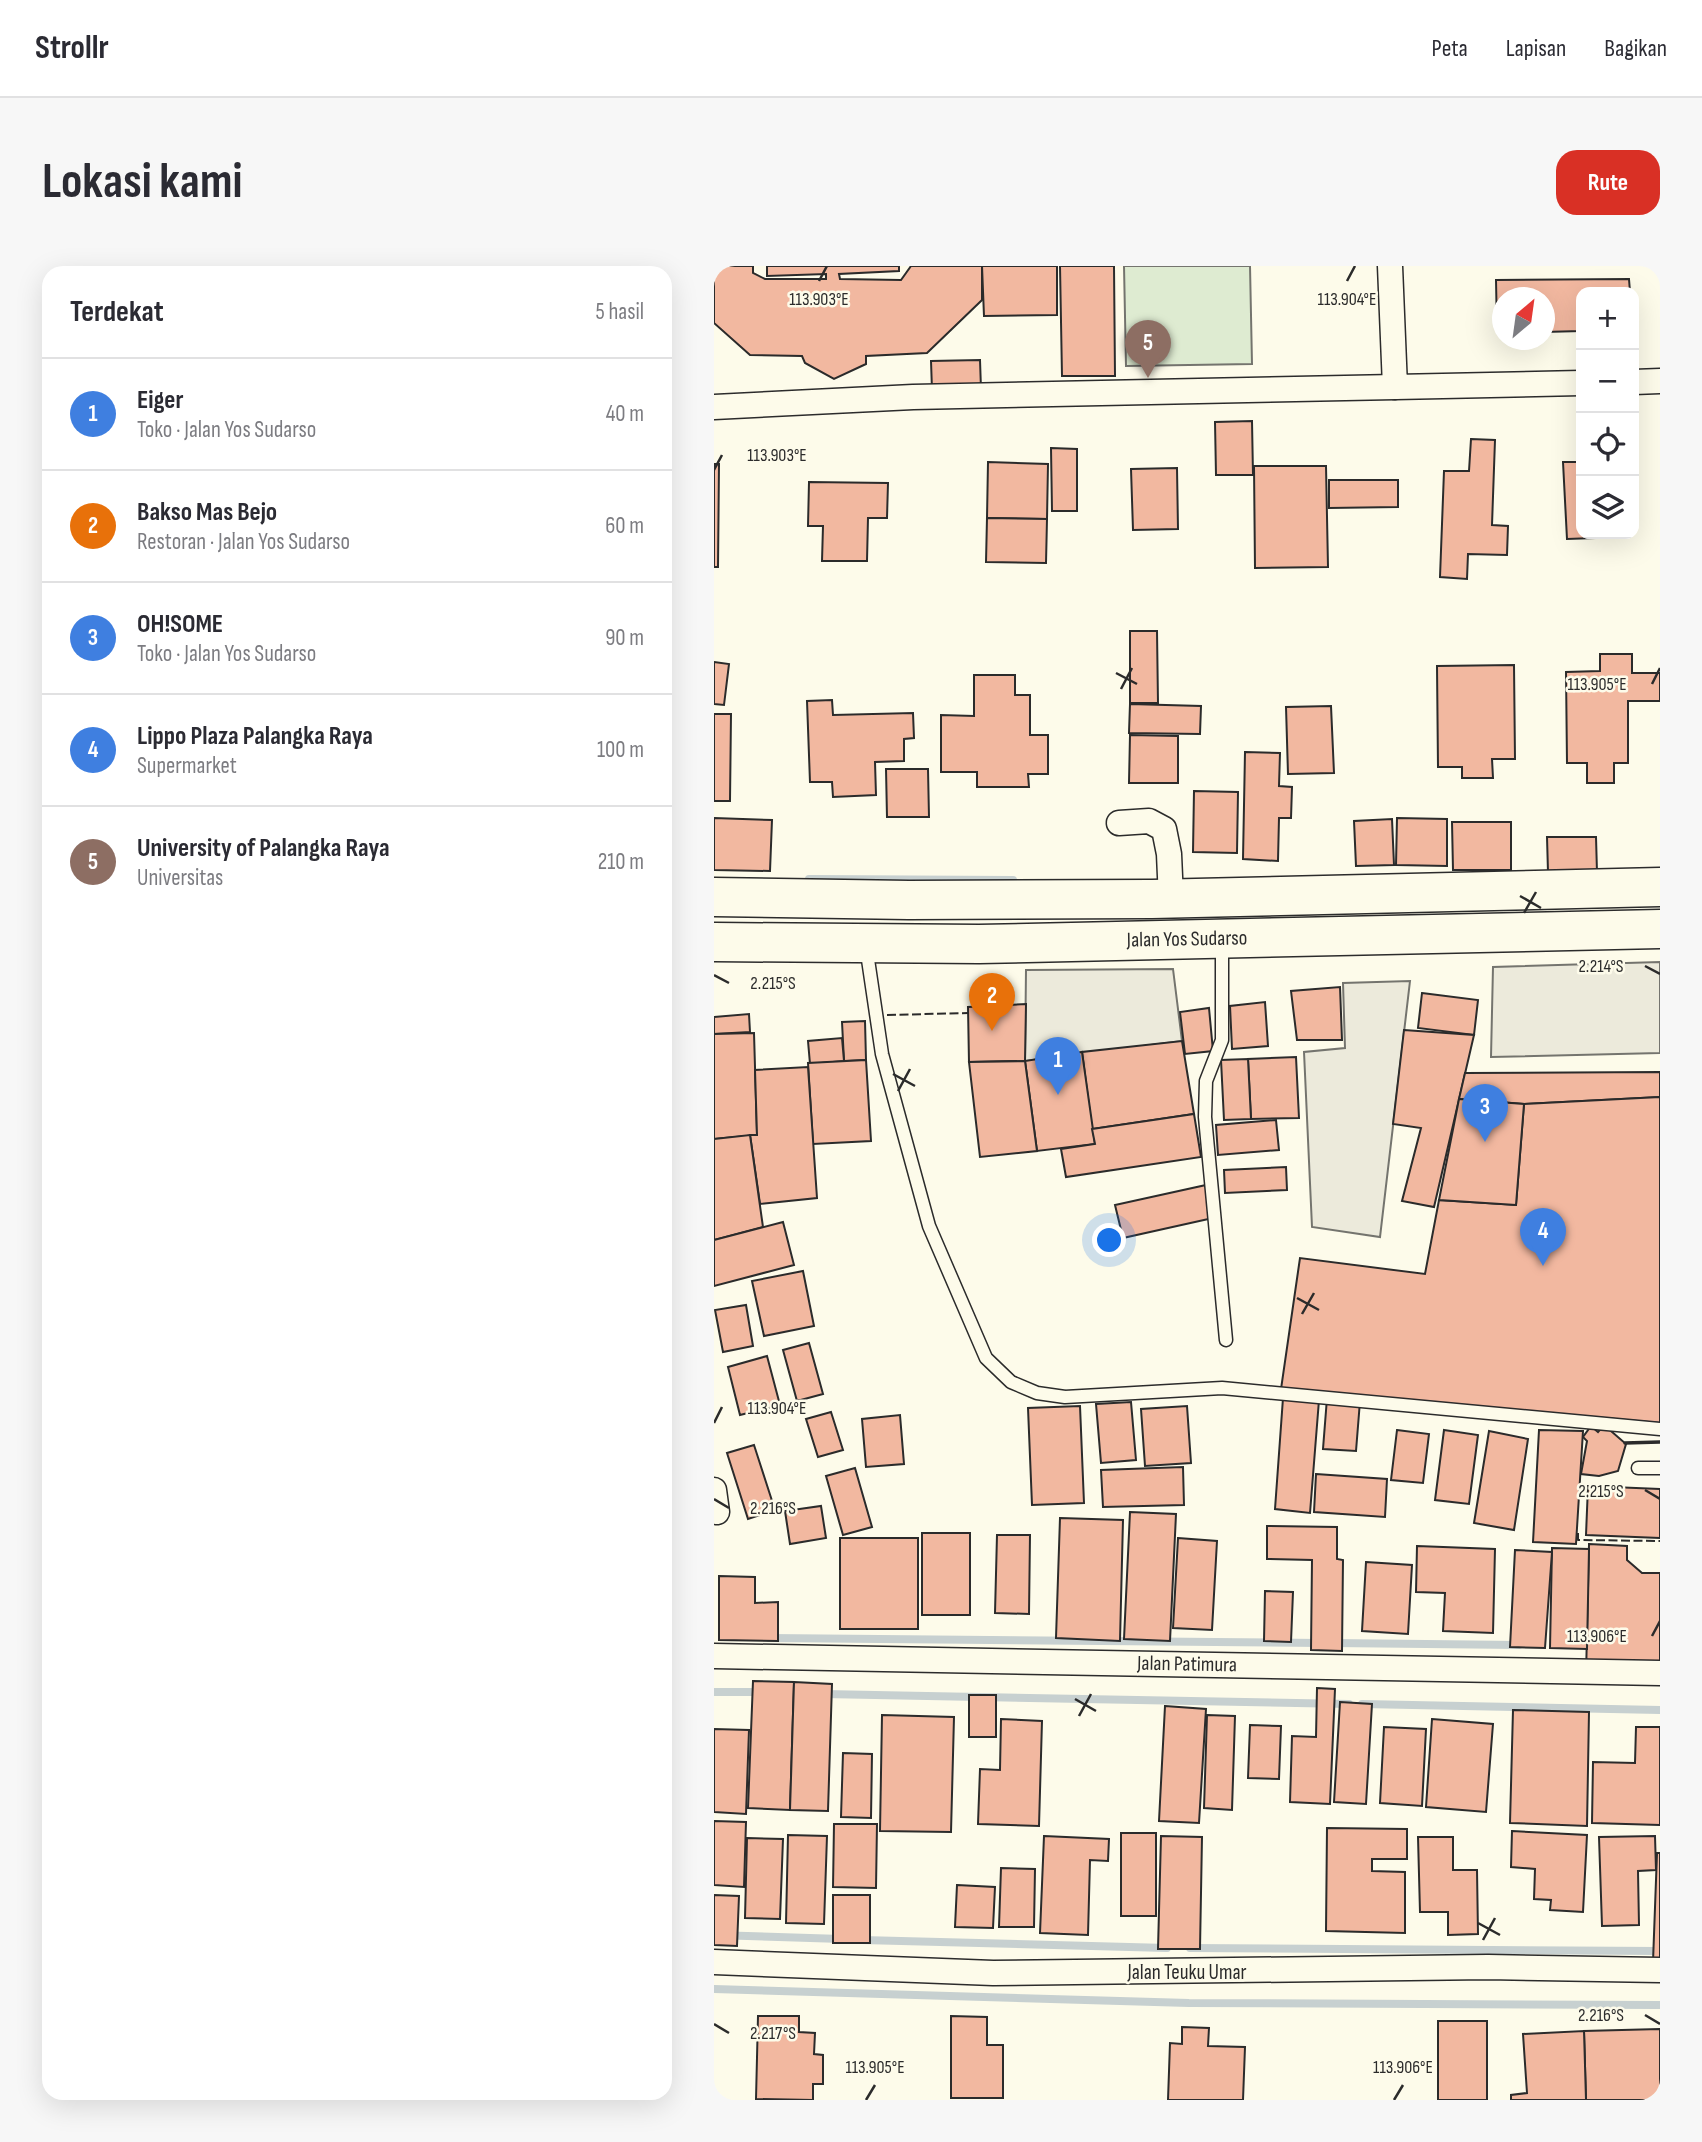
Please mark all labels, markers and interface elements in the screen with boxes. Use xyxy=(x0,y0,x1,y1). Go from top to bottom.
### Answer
text: Strollr xyxy=(35,28,109,68)
text: Peta xyxy=(1432,34,1468,63)
text: Lapisan xyxy=(1506,34,1566,63)
text: Bagikan xyxy=(1604,34,1667,63)
button: Rute xyxy=(1556,150,1660,215)
text: Lokasi kami xyxy=(42,153,242,212)
north arrow xyxy=(1492,287,1555,350)
map controls xyxy=(1576,287,1639,539)
button: + xyxy=(1576,287,1639,350)
text: 113.903°E xyxy=(789,289,849,310)
text: 113.904°E xyxy=(1318,289,1376,310)
text: Terdekat xyxy=(70,294,164,330)
text: 5 hasil xyxy=(596,298,644,326)
pin: 5 xyxy=(1125,320,1171,378)
button: − xyxy=(1576,350,1639,413)
text: Eiger xyxy=(137,385,183,416)
text: 1 xyxy=(88,400,98,428)
text: 40 m xyxy=(606,400,644,428)
button: locate xyxy=(1576,413,1639,476)
text: Toko · Jalan Yos Sudarso xyxy=(137,416,316,444)
text: 113.903°E xyxy=(747,445,807,466)
button: layers xyxy=(1576,476,1639,539)
text: Bakso Mas Bejo xyxy=(137,497,277,528)
text: 2 xyxy=(88,512,98,540)
text: 60 m xyxy=(605,512,644,540)
text: Restoran · Jalan Yos Sudarso xyxy=(137,528,350,556)
text: OH!SOME xyxy=(137,609,223,640)
text: 3 xyxy=(88,624,98,652)
text: 90 m xyxy=(605,624,644,652)
text: Toko · Jalan Yos Sudarso xyxy=(137,640,316,668)
text: 113.905°E xyxy=(1567,674,1627,695)
text: Lippo Plaza Palangka Raya xyxy=(137,721,373,752)
text: 4 xyxy=(88,736,98,764)
text: 100 m xyxy=(597,736,644,764)
text: Supermarket xyxy=(137,752,237,780)
text: University of Palangka Raya xyxy=(137,833,390,864)
text: 5 xyxy=(88,848,98,876)
text: 210 m xyxy=(598,848,644,876)
text: Universitas xyxy=(137,864,223,892)
street label: Jalan Yos Sudarso xyxy=(1126,925,1247,953)
text: 2.214°S xyxy=(1578,956,1624,977)
text: 2.215°S xyxy=(750,973,796,994)
pin: 2 xyxy=(969,973,1015,1031)
pin: 1 xyxy=(1035,1037,1081,1095)
pin: 3 xyxy=(1462,1084,1508,1142)
pin: 4 xyxy=(1520,1208,1566,1266)
your location xyxy=(1092,1223,1126,1257)
text: 113.904°E xyxy=(748,1398,806,1419)
text: 2.215°S xyxy=(1578,1481,1624,1502)
text: 2.216°S xyxy=(750,1498,796,1519)
text: 113.906°E xyxy=(1567,1626,1627,1647)
street label: Jalan Patimura xyxy=(1136,1651,1237,1677)
street label: Jalan Teuku Umar xyxy=(1126,1960,1247,1985)
text: 2.216°S xyxy=(1578,2005,1624,2026)
text: 2.217°S xyxy=(750,2023,796,2044)
text: 113.905°E xyxy=(845,2057,905,2078)
text: 113.906°E xyxy=(1373,2057,1433,2078)

